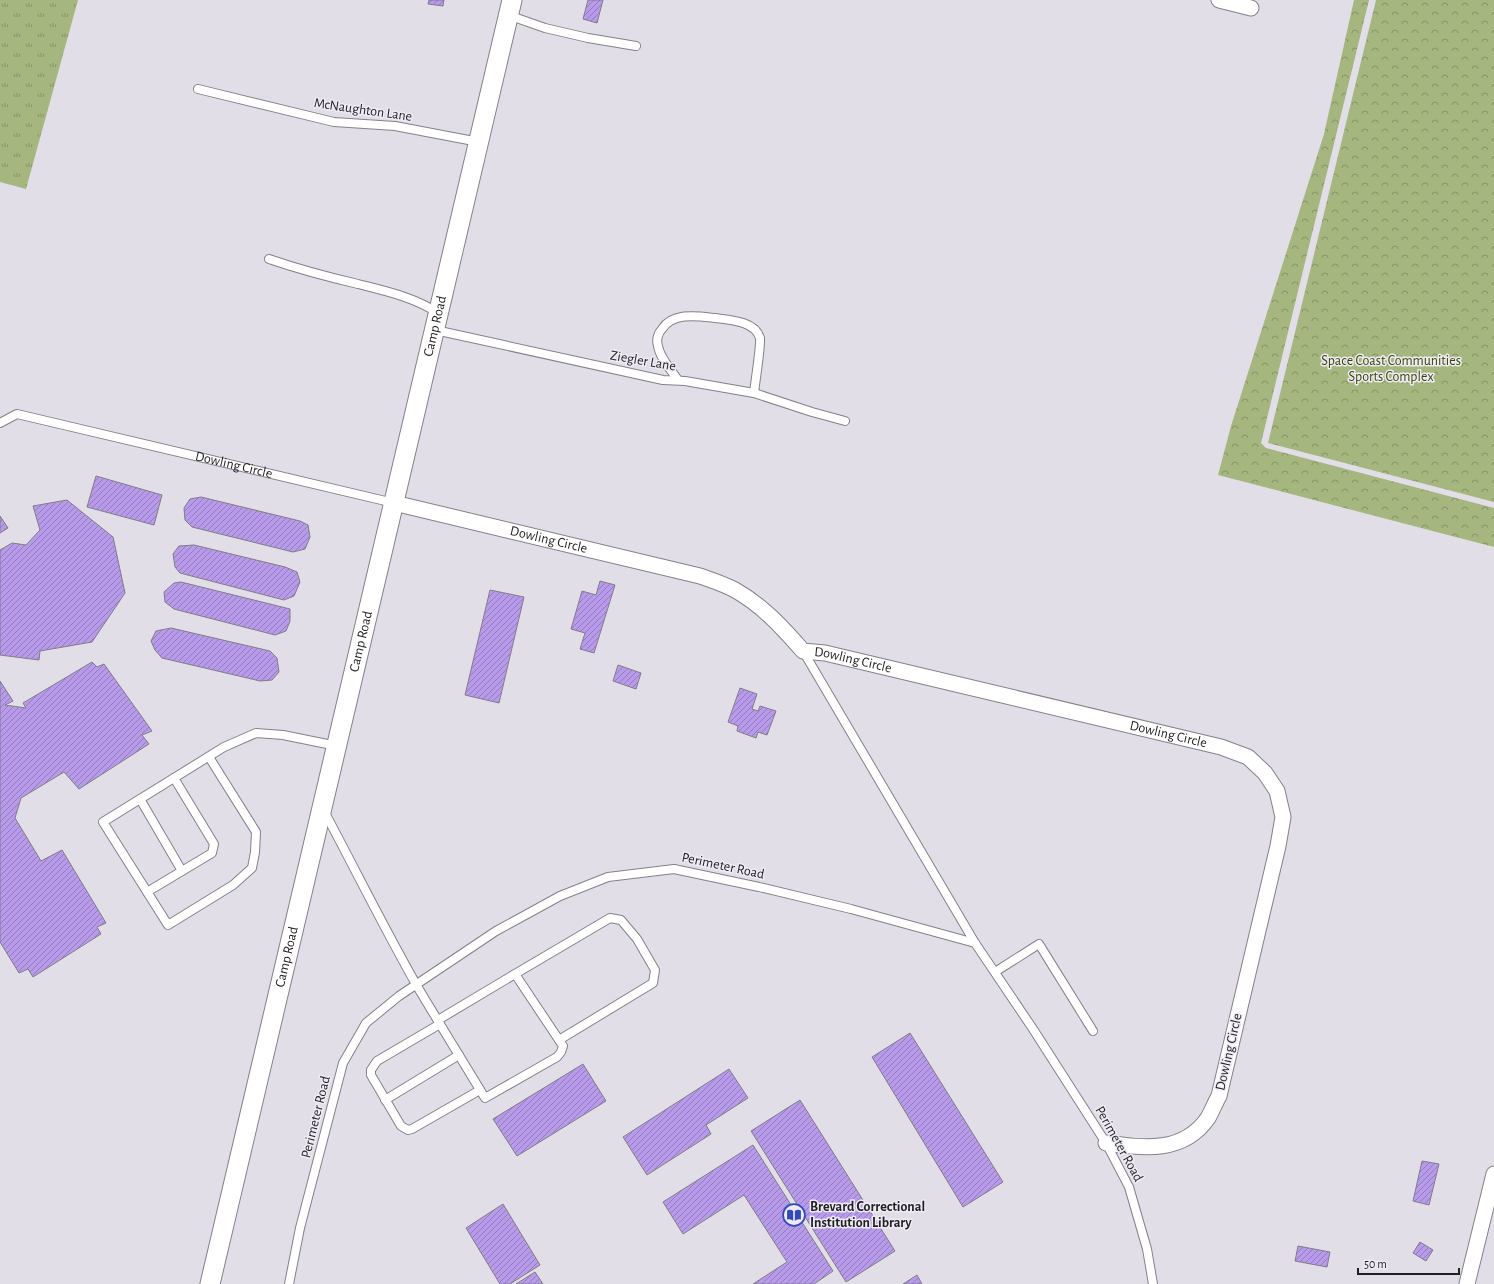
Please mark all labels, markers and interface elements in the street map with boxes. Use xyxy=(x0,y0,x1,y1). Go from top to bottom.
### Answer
street label: McNaughton Lane xyxy=(313,96,413,124)
street label: Camp Road xyxy=(421,294,449,358)
street label: Ziegler Lane xyxy=(609,348,677,374)
park label: Space Coast Communities Sports Complex xyxy=(1321,354,1461,384)
street label: Dowling Circle xyxy=(194,449,274,481)
street label: Dowling Circle xyxy=(509,524,589,556)
street label: Camp Road xyxy=(347,610,375,673)
street label: Dowling Circle xyxy=(814,645,893,676)
street label: Dowling Circle xyxy=(1128,719,1208,750)
street label: Perimeter Road xyxy=(680,850,766,882)
street label: Camp Road xyxy=(273,925,301,989)
street label: Dowling Circle xyxy=(1213,1012,1245,1092)
street label: Perimeter Road xyxy=(299,1074,333,1160)
street label: Perimeter Road xyxy=(1092,1104,1146,1184)
place label: Brevard Correctional Institution Library xyxy=(810,1200,925,1230)
library icon: Brevard Correctional Institution Library xyxy=(781,1202,807,1228)
scale bar xyxy=(1358,1250,1459,1276)
text: 50 m xyxy=(1364,1258,1387,1270)

